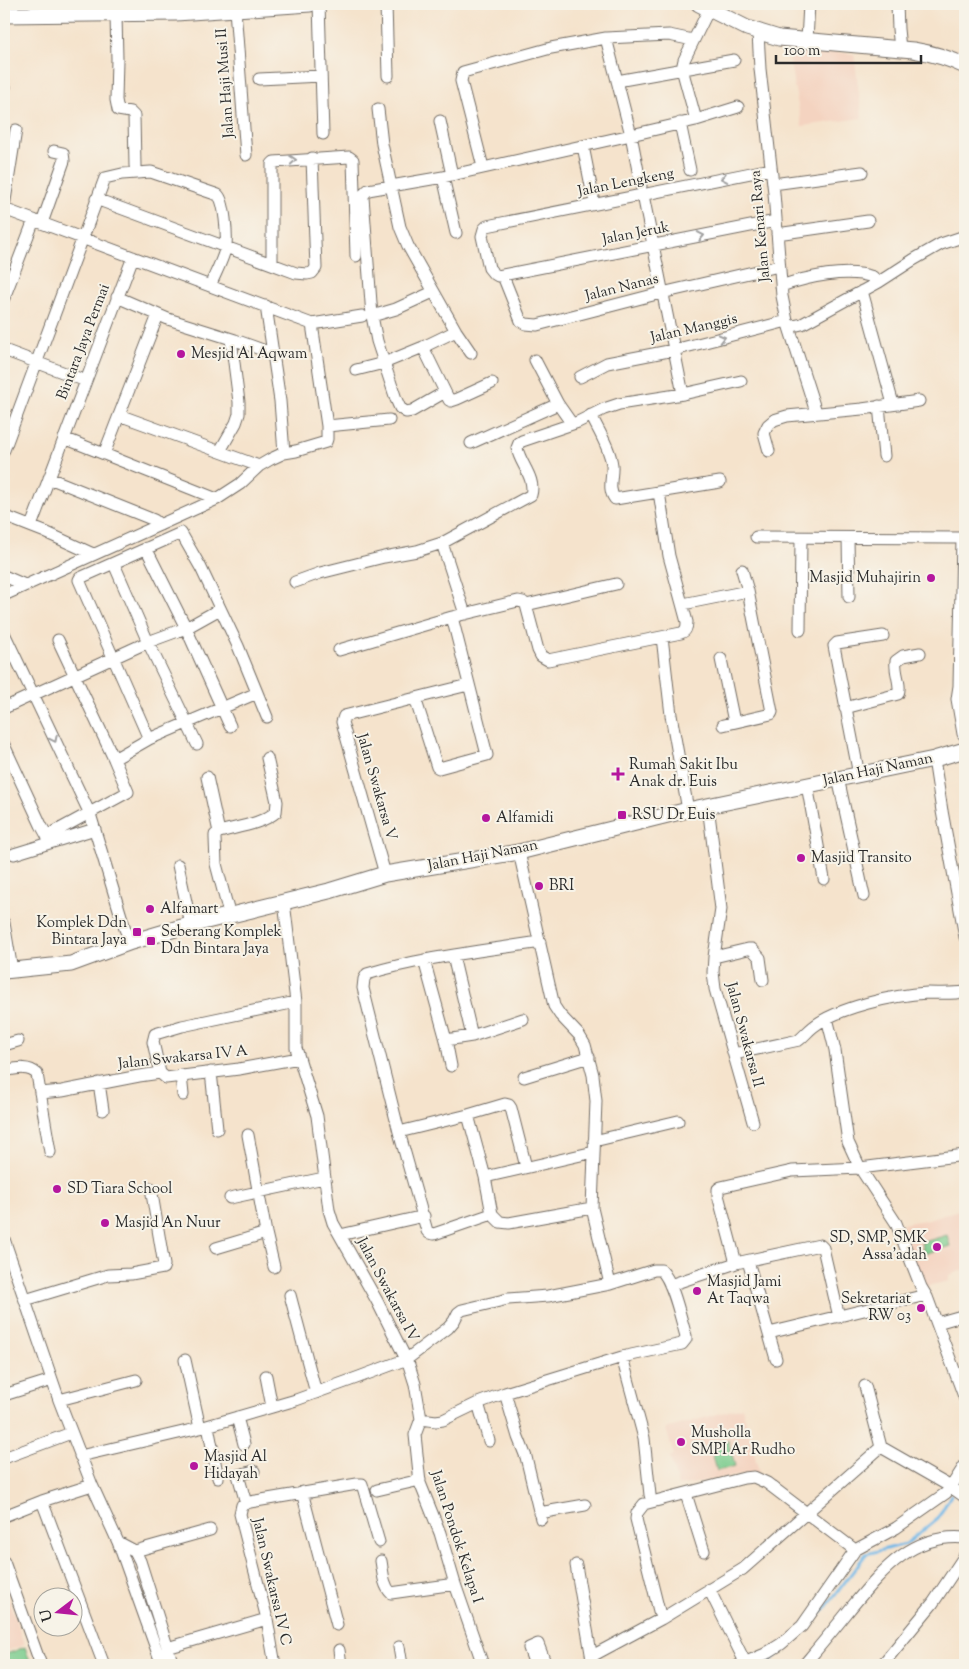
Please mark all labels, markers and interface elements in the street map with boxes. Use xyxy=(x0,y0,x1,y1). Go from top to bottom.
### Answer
street label: Jalan Haji Musi II xyxy=(212,27,240,140)
scale bar xyxy=(776,32,922,64)
text: 100 m xyxy=(784,41,821,62)
one-way arrow xyxy=(289,155,297,166)
street label: Jalan Lengkeng xyxy=(575,163,676,203)
street label: Jalan Kenari Raya xyxy=(746,169,776,284)
one-way arrow xyxy=(719,172,728,183)
street label: Jalan Jeruk xyxy=(600,217,671,251)
one-way arrow xyxy=(697,232,705,242)
street label: Jalan Nanas xyxy=(582,269,661,307)
street label: Bintara Jaya Permai xyxy=(52,281,116,403)
street label: Jalan Manggis xyxy=(648,309,740,349)
one-way arrow xyxy=(717,333,726,344)
place label: Mesjid Al Aqwam xyxy=(191,344,308,365)
marker: Mesjid Al Aqwam xyxy=(175,348,187,360)
place label: Masjid Muhajirin xyxy=(809,568,921,589)
marker: Masjid Muhajirin xyxy=(925,572,937,584)
street label: Jalan Swakarsa V xyxy=(350,730,401,843)
one-way arrow xyxy=(48,734,58,743)
street label: Jalan Haji Naman xyxy=(820,748,935,792)
place label: Rumah Sakit Ibu Anak dr. Euis xyxy=(629,755,738,793)
marker: Rumah Sakit Ibu Anak dr. Euis xyxy=(611,767,625,781)
place label: RSU Dr Euis xyxy=(632,805,716,826)
place label: Alfamidi xyxy=(496,808,554,829)
marker: RSU Dr Euis xyxy=(616,809,628,821)
marker: Alfamidi xyxy=(480,812,492,824)
street label: Jalan Haji Naman xyxy=(425,835,540,877)
place label: Masjid Transito xyxy=(811,848,912,869)
marker: Masjid Transito xyxy=(795,852,807,864)
place label: BRI xyxy=(549,876,574,897)
marker: BRI xyxy=(533,880,545,892)
place label: Alfamart xyxy=(160,899,218,920)
marker: Alfamart xyxy=(144,903,156,915)
place label: Komplek Ddn Bintara Jaya xyxy=(37,913,127,951)
place label: Seberang Komplek Ddn Bintara Jaya xyxy=(161,922,282,960)
marker: Komplek Ddn Bintara Jaya xyxy=(131,926,143,938)
marker: Seberang Komplek Ddn Bintara Jaya xyxy=(145,935,157,947)
street label: Jalan Swakarsa II xyxy=(720,979,768,1090)
street label: Jalan Swakarsa IV A xyxy=(116,1041,249,1075)
place label: SD Tiara School xyxy=(67,1179,172,1200)
marker: SD Tiara School xyxy=(51,1183,63,1195)
place label: Masjid An Nuur xyxy=(115,1213,221,1234)
marker: Masjid An Nuur xyxy=(99,1217,111,1229)
place label: SD, SMP, SMK Assa'adah xyxy=(829,1228,927,1266)
street label: Jalan Swakarsa IV xyxy=(350,1233,423,1346)
marker: SD, SMP, SMK Assa'adah xyxy=(931,1241,943,1253)
place label: Masjid Jami At Taqwa xyxy=(707,1272,782,1310)
marker: Masjid Jami At Taqwa xyxy=(691,1285,703,1297)
place label: Sekretariat RW 03 xyxy=(841,1289,911,1327)
marker: Sekretariat RW 03 xyxy=(915,1302,927,1314)
place label: Musholla SMPI Ar Rudho xyxy=(691,1423,795,1461)
marker: Musholla SMPI Ar Rudho xyxy=(675,1436,687,1448)
place label: Masjid Al Hidayah xyxy=(204,1447,267,1485)
marker: Masjid Al Hidayah xyxy=(188,1460,200,1472)
street label: Jalan Pondok Kelapa I xyxy=(424,1467,487,1606)
street label: Jalan Swakarsa IV C xyxy=(246,1515,296,1648)
north arrow xyxy=(32,1586,82,1636)
text: U xyxy=(36,1606,59,1623)

